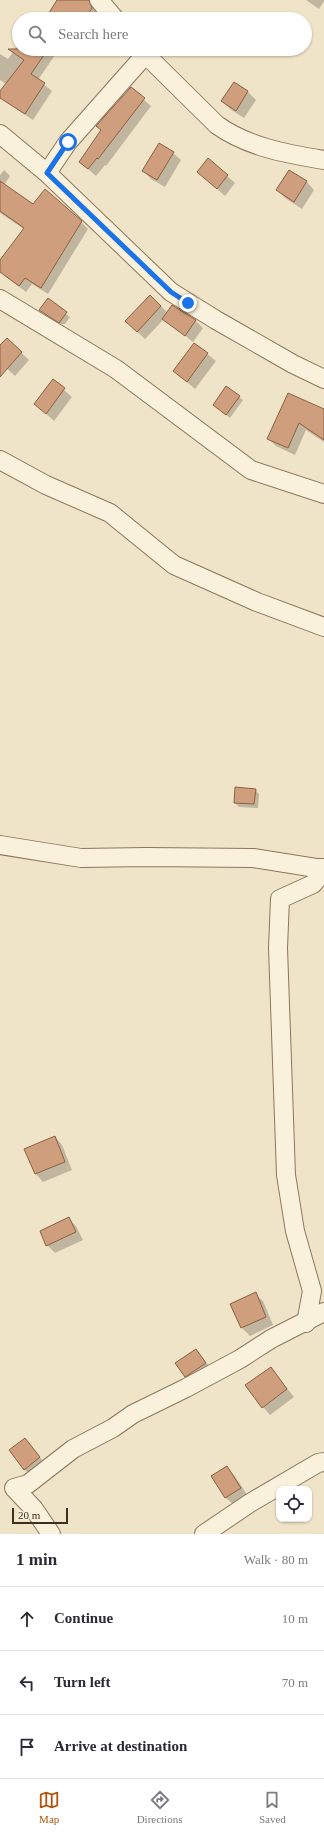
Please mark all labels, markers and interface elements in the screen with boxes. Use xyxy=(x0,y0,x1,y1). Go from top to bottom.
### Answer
search box xyxy=(12,12,312,56)
icon: search xyxy=(26,23,48,45)
text: Search here xyxy=(58,26,128,42)
route start xyxy=(59,133,77,151)
route end xyxy=(179,294,197,312)
map controls xyxy=(276,1486,312,1522)
button: locate xyxy=(276,1486,312,1522)
scale bar xyxy=(12,1506,68,1525)
text: 20 m xyxy=(18,1509,40,1521)
text: 1 min xyxy=(16,1550,57,1569)
text: Walk · 80 m xyxy=(244,1552,308,1567)
icon: ahead xyxy=(16,1608,38,1630)
text: Continue xyxy=(54,1610,113,1626)
text: 10 m xyxy=(282,1611,308,1626)
icon: left xyxy=(16,1672,38,1694)
text: Turn left xyxy=(54,1674,111,1690)
text: 70 m xyxy=(282,1675,308,1690)
icon: arrive xyxy=(16,1736,38,1758)
text: Arrive at destination xyxy=(54,1738,187,1754)
tab: Map xyxy=(38,1789,60,1825)
tab: Directions xyxy=(137,1789,182,1825)
tab: Saved xyxy=(259,1789,286,1825)

